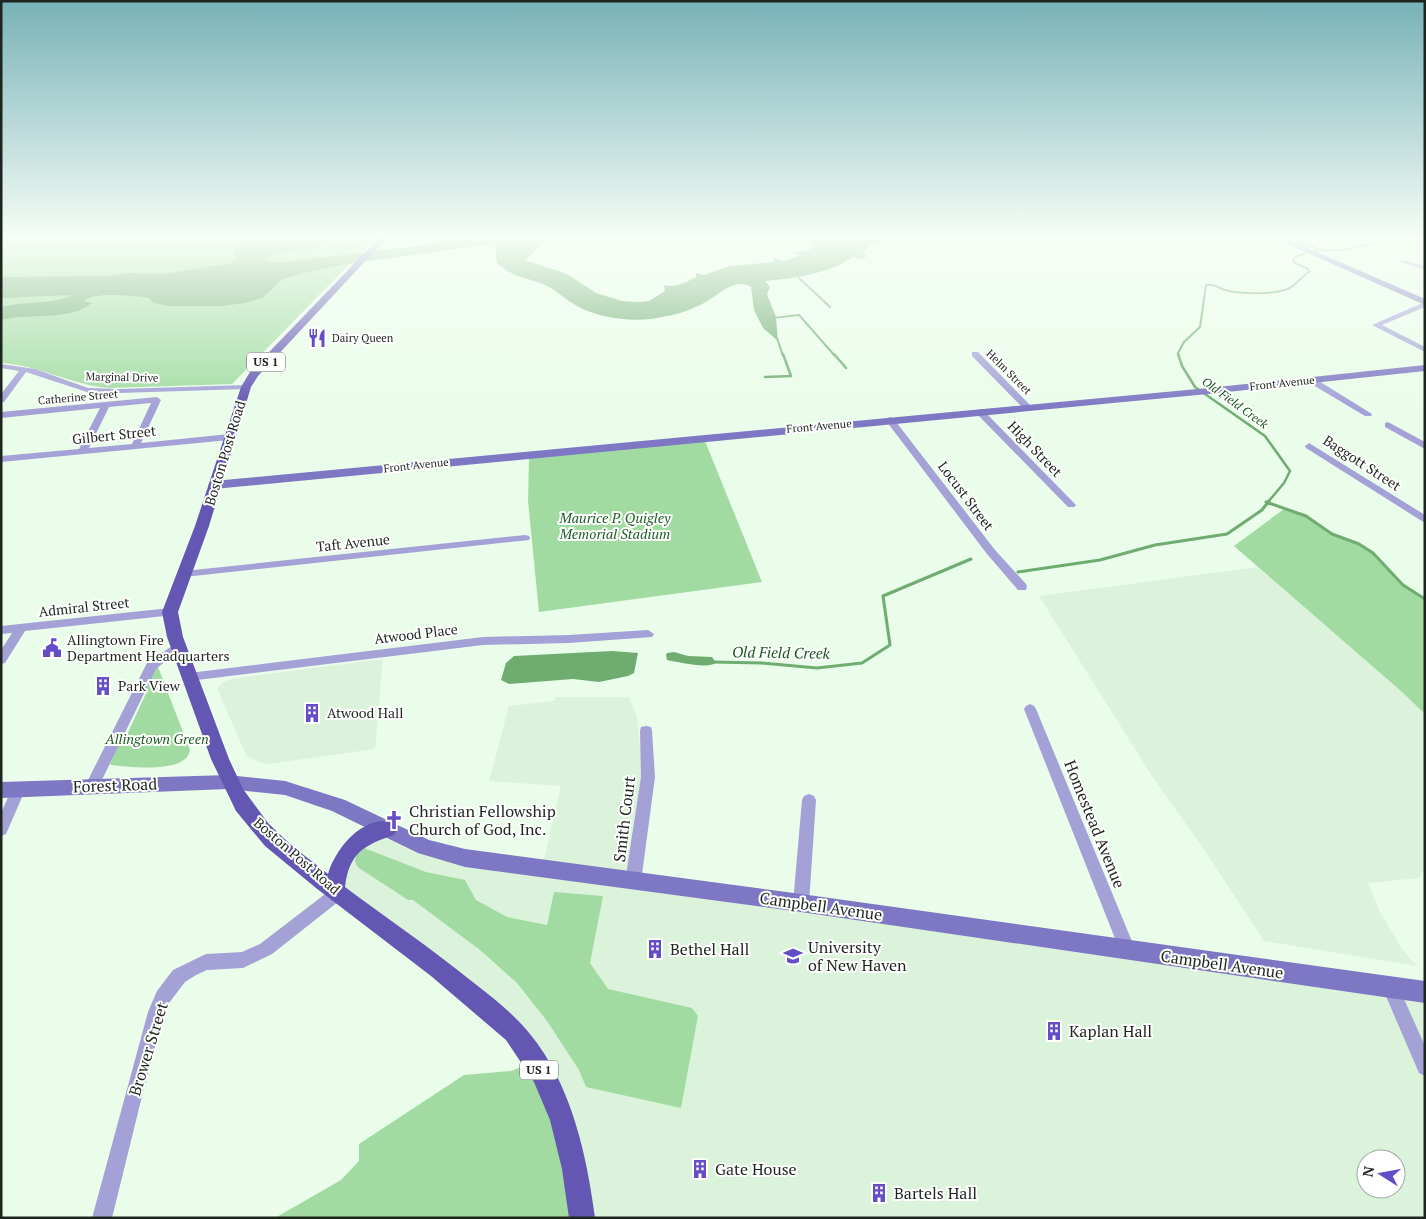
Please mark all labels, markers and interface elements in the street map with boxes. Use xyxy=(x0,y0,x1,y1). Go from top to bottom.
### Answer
restaurant icon: Dairy Queen xyxy=(306,327,328,349)
place label: Dairy Queen xyxy=(332,331,394,345)
street label: Helm Street xyxy=(983,346,1035,398)
road number: US 1 xyxy=(247,352,285,372)
street label: Marginal Drive xyxy=(86,369,159,385)
street label: Front Avenue xyxy=(1249,373,1316,393)
water label: Old Field Creek xyxy=(1199,374,1272,432)
street label: Catherine Street xyxy=(37,387,119,407)
street label: Boston Post Road xyxy=(200,398,250,508)
street label: Front Avenue xyxy=(786,416,853,436)
street label: High Street xyxy=(1004,417,1067,481)
street label: Gilbert Street xyxy=(71,421,158,448)
street label: Baggott Street xyxy=(1320,430,1405,495)
street label: Front Avenue xyxy=(383,455,450,475)
street label: Locust Street xyxy=(934,457,999,535)
park label: Maurice P. Quigley Memorial Stadium xyxy=(559,508,671,543)
street label: Taft Avenue xyxy=(315,529,391,556)
street label: Admiral Street xyxy=(38,592,131,621)
street label: Atwood Place xyxy=(373,619,459,648)
place label: Allingtown Fire Department Headquarters xyxy=(67,630,229,665)
public building icon: Allingtown Fire Department Headquarters xyxy=(41,637,63,659)
water label: Old Field Creek xyxy=(732,641,831,663)
building icon: Park View xyxy=(92,675,114,697)
place label: Park View xyxy=(118,676,181,695)
building icon: Atwood Hall xyxy=(301,702,323,724)
place label: Atwood Hall xyxy=(327,703,403,722)
park label: Allingtown Green xyxy=(104,729,209,748)
street label: Homestead Avenue xyxy=(1059,757,1131,891)
street label: Forest Road xyxy=(73,773,158,797)
street label: Smith Court xyxy=(608,775,640,863)
place label: Christian Fellowship Church of God, Inc. xyxy=(409,800,556,840)
church icon: Christian Fellowship Church of God, Inc. xyxy=(383,809,405,831)
street label: Boston Post Road xyxy=(250,813,345,899)
street label: Campbell Avenue xyxy=(758,887,884,925)
place label: University of New Haven xyxy=(808,936,907,976)
building icon: Bethel Hall xyxy=(644,938,666,960)
place label: Bethel Hall xyxy=(670,938,750,960)
school or university icon: University of New Haven xyxy=(782,945,804,967)
street label: Campbell Avenue xyxy=(1159,945,1285,983)
street label: Brower Street xyxy=(123,999,173,1099)
building icon: Kaplan Hall xyxy=(1043,1020,1065,1042)
place label: Kaplan Hall xyxy=(1069,1020,1152,1042)
road number: US 1 xyxy=(520,1060,558,1080)
north arrow xyxy=(1356,1149,1406,1199)
building icon: Gate House xyxy=(689,1158,711,1180)
place label: Gate House xyxy=(715,1158,797,1180)
text: N xyxy=(1357,1164,1378,1178)
building icon: Bartels Hall xyxy=(868,1182,890,1204)
place label: Bartels Hall xyxy=(894,1182,977,1204)

